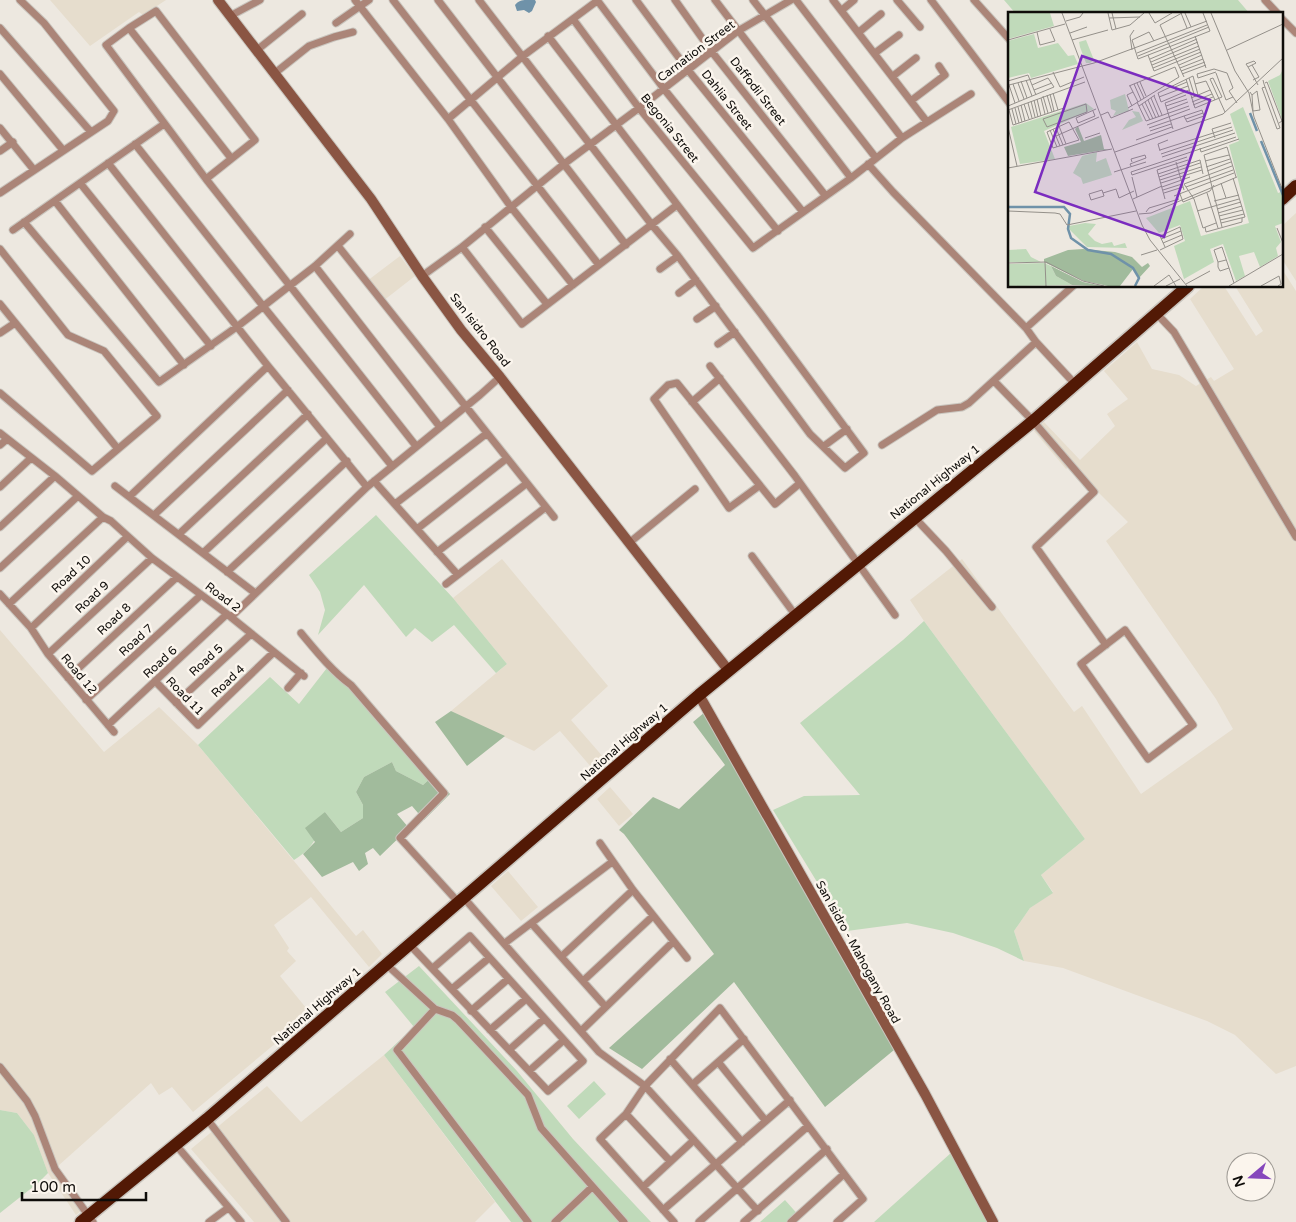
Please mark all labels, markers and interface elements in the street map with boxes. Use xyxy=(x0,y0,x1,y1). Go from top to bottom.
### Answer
inset map xyxy=(1008,12,1284,288)
street label: Carnation Street xyxy=(655,17,738,85)
street label: Daffodil Street xyxy=(727,54,789,128)
street label: Dahlia Street xyxy=(699,67,756,133)
street label: Begonia Street xyxy=(638,91,702,166)
street label: San Isidro Road xyxy=(447,291,513,369)
street label: National Highway 1 xyxy=(887,442,983,522)
street label: Road 10 xyxy=(49,552,94,596)
street label: Road 9 xyxy=(72,578,112,616)
street label: Road 2 xyxy=(202,579,244,615)
street label: Road 8 xyxy=(94,600,134,638)
street label: Road 7 xyxy=(116,621,156,659)
street label: Road 5 xyxy=(186,641,226,679)
street label: Road 6 xyxy=(140,643,180,681)
street label: Road 12 xyxy=(58,651,100,697)
street label: Road 4 xyxy=(208,661,248,700)
street label: Road 11 xyxy=(163,674,207,718)
street label: National Highway 1 xyxy=(577,700,671,784)
street label: San Isidro - Mahogany Road xyxy=(813,878,903,1026)
street label: National Highway 1 xyxy=(270,964,364,1048)
north arrow xyxy=(1226,1152,1276,1202)
scale bar xyxy=(22,1170,146,1202)
text: N xyxy=(1229,1173,1249,1189)
text: 100 m xyxy=(30,1178,76,1196)

